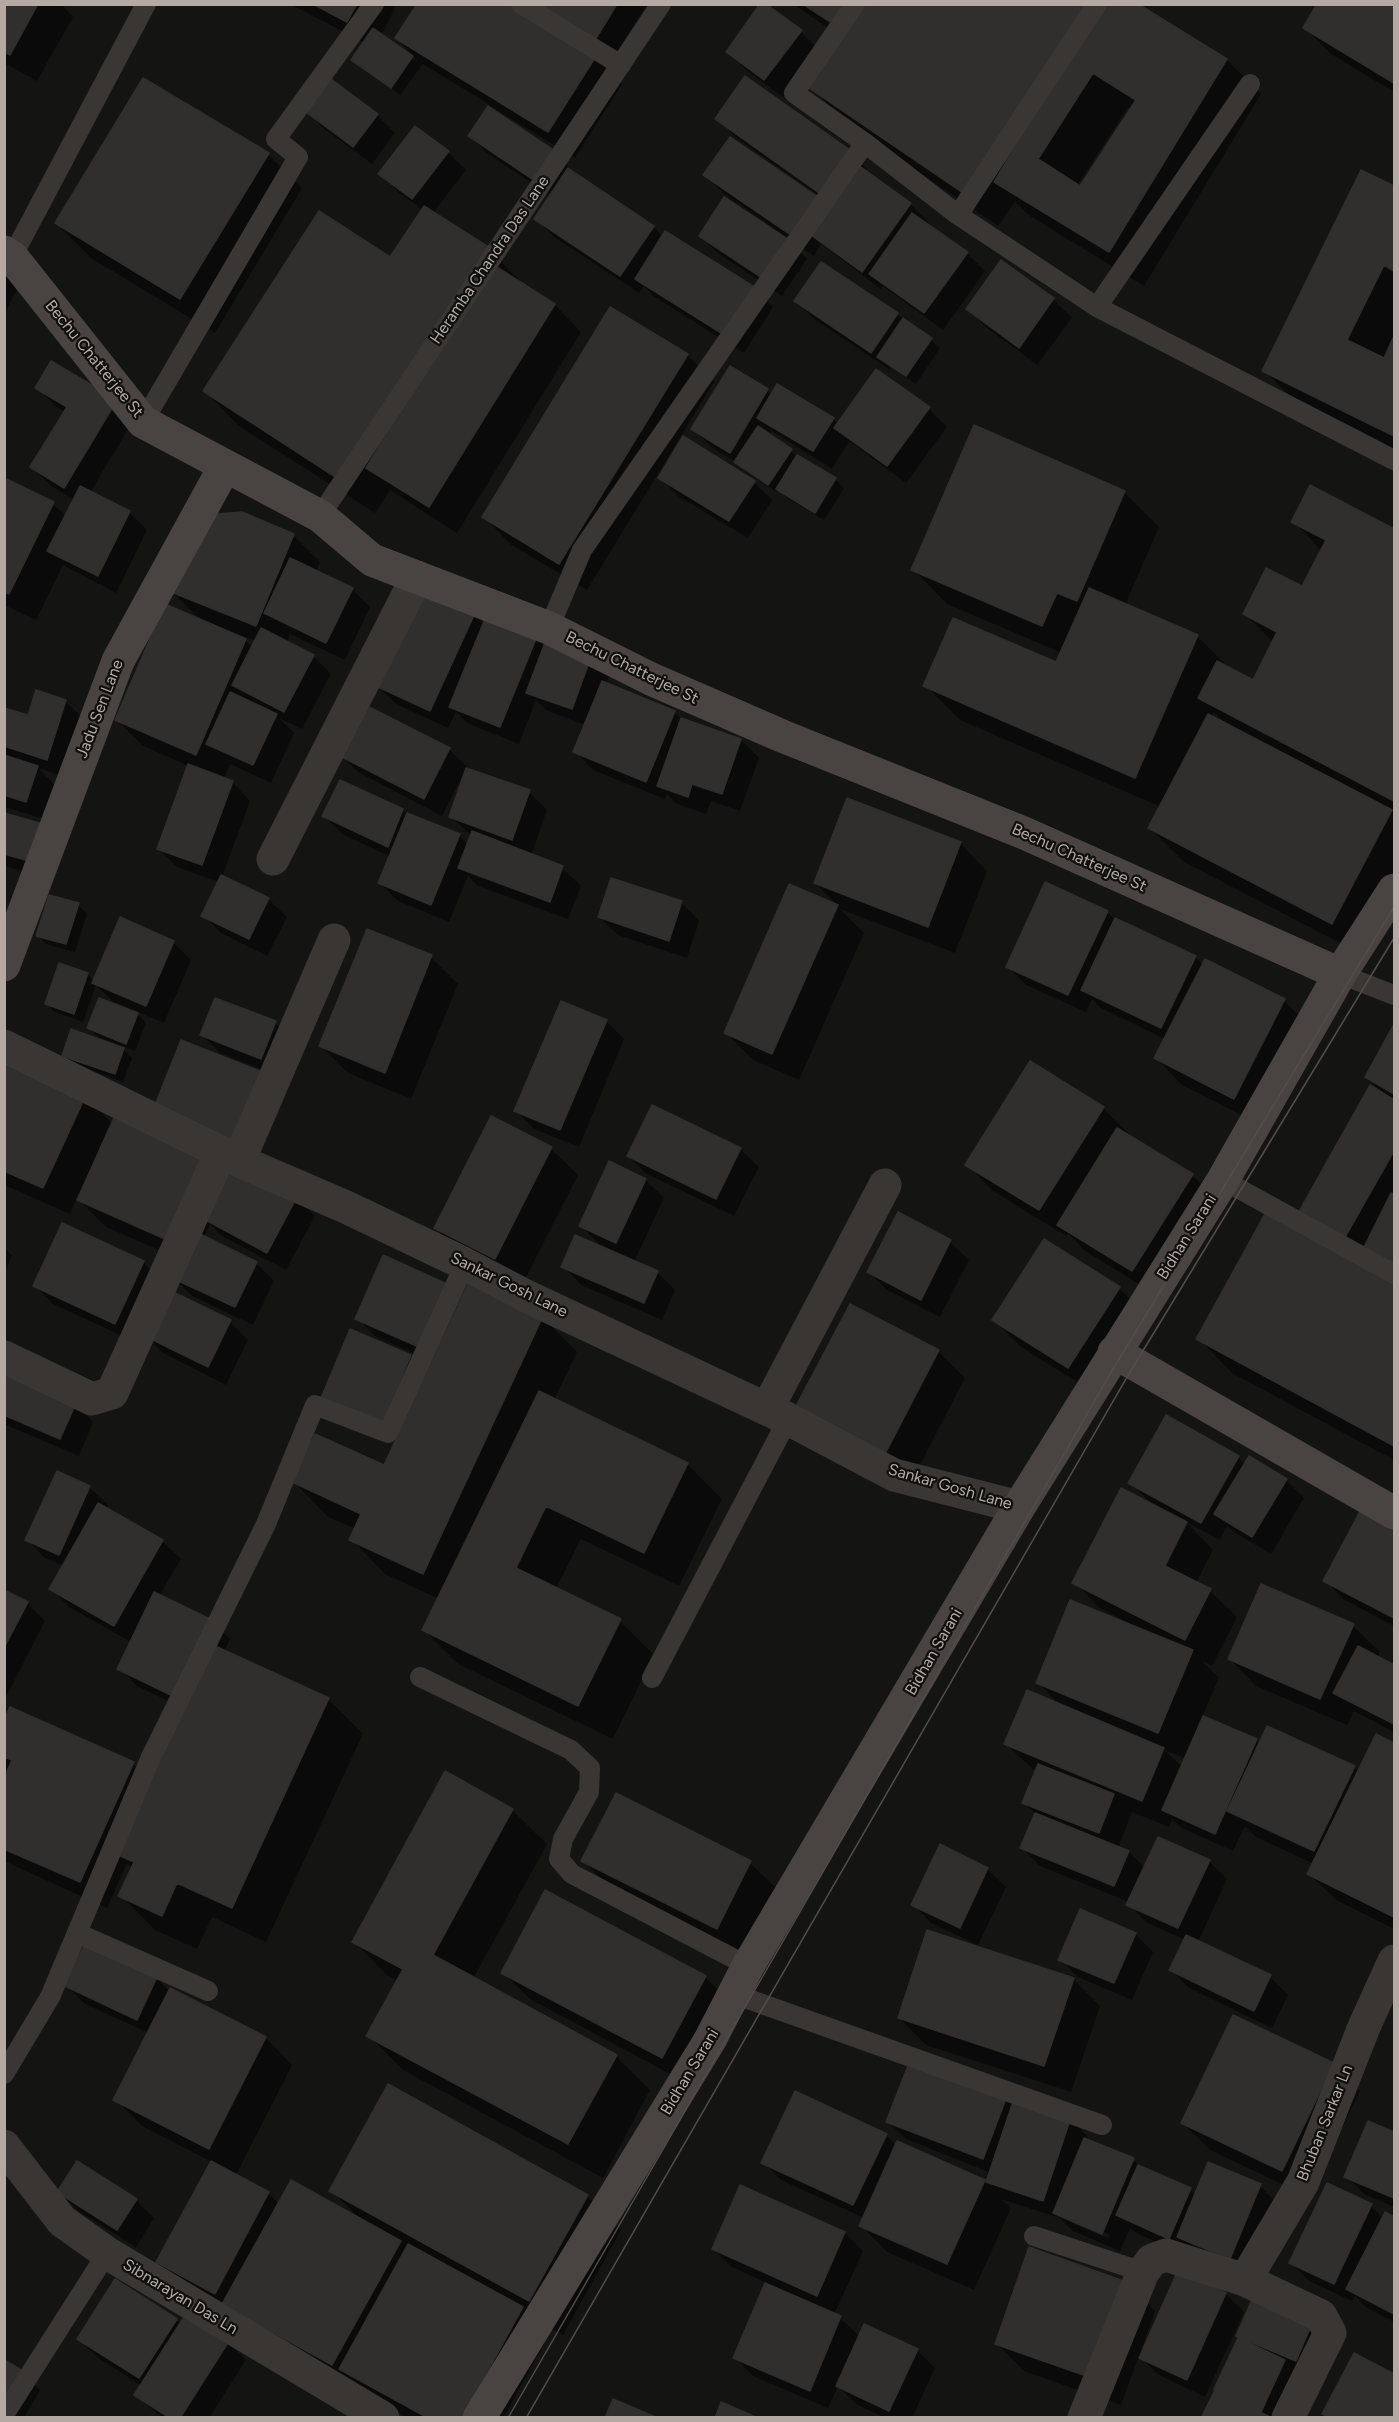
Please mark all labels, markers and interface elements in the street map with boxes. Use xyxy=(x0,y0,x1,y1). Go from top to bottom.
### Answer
street label: Heramba Chandra Das Lane xyxy=(427,172,553,348)
street label: Bechu Chatterjee St xyxy=(41,296,147,422)
street label: Bechu Chatterjee St xyxy=(562,628,702,708)
street label: Jadu Sen Lane xyxy=(72,657,128,761)
street label: Bechu Chatterjee St xyxy=(1009,820,1149,896)
street label: Bidhan Sarani xyxy=(1153,1191,1221,1283)
street label: Sankar Gosh Lane xyxy=(447,1248,571,1322)
street label: Sankar Gosh Lane xyxy=(886,1460,1014,1514)
street label: Bidhan Sarani xyxy=(901,1605,967,1699)
street label: Bidhan Sarani xyxy=(657,2025,723,2119)
street label: Bhuban Sarkar Ln xyxy=(1293,2062,1357,2184)
street label: Sibnarayan Das Ln xyxy=(119,2255,241,2339)

